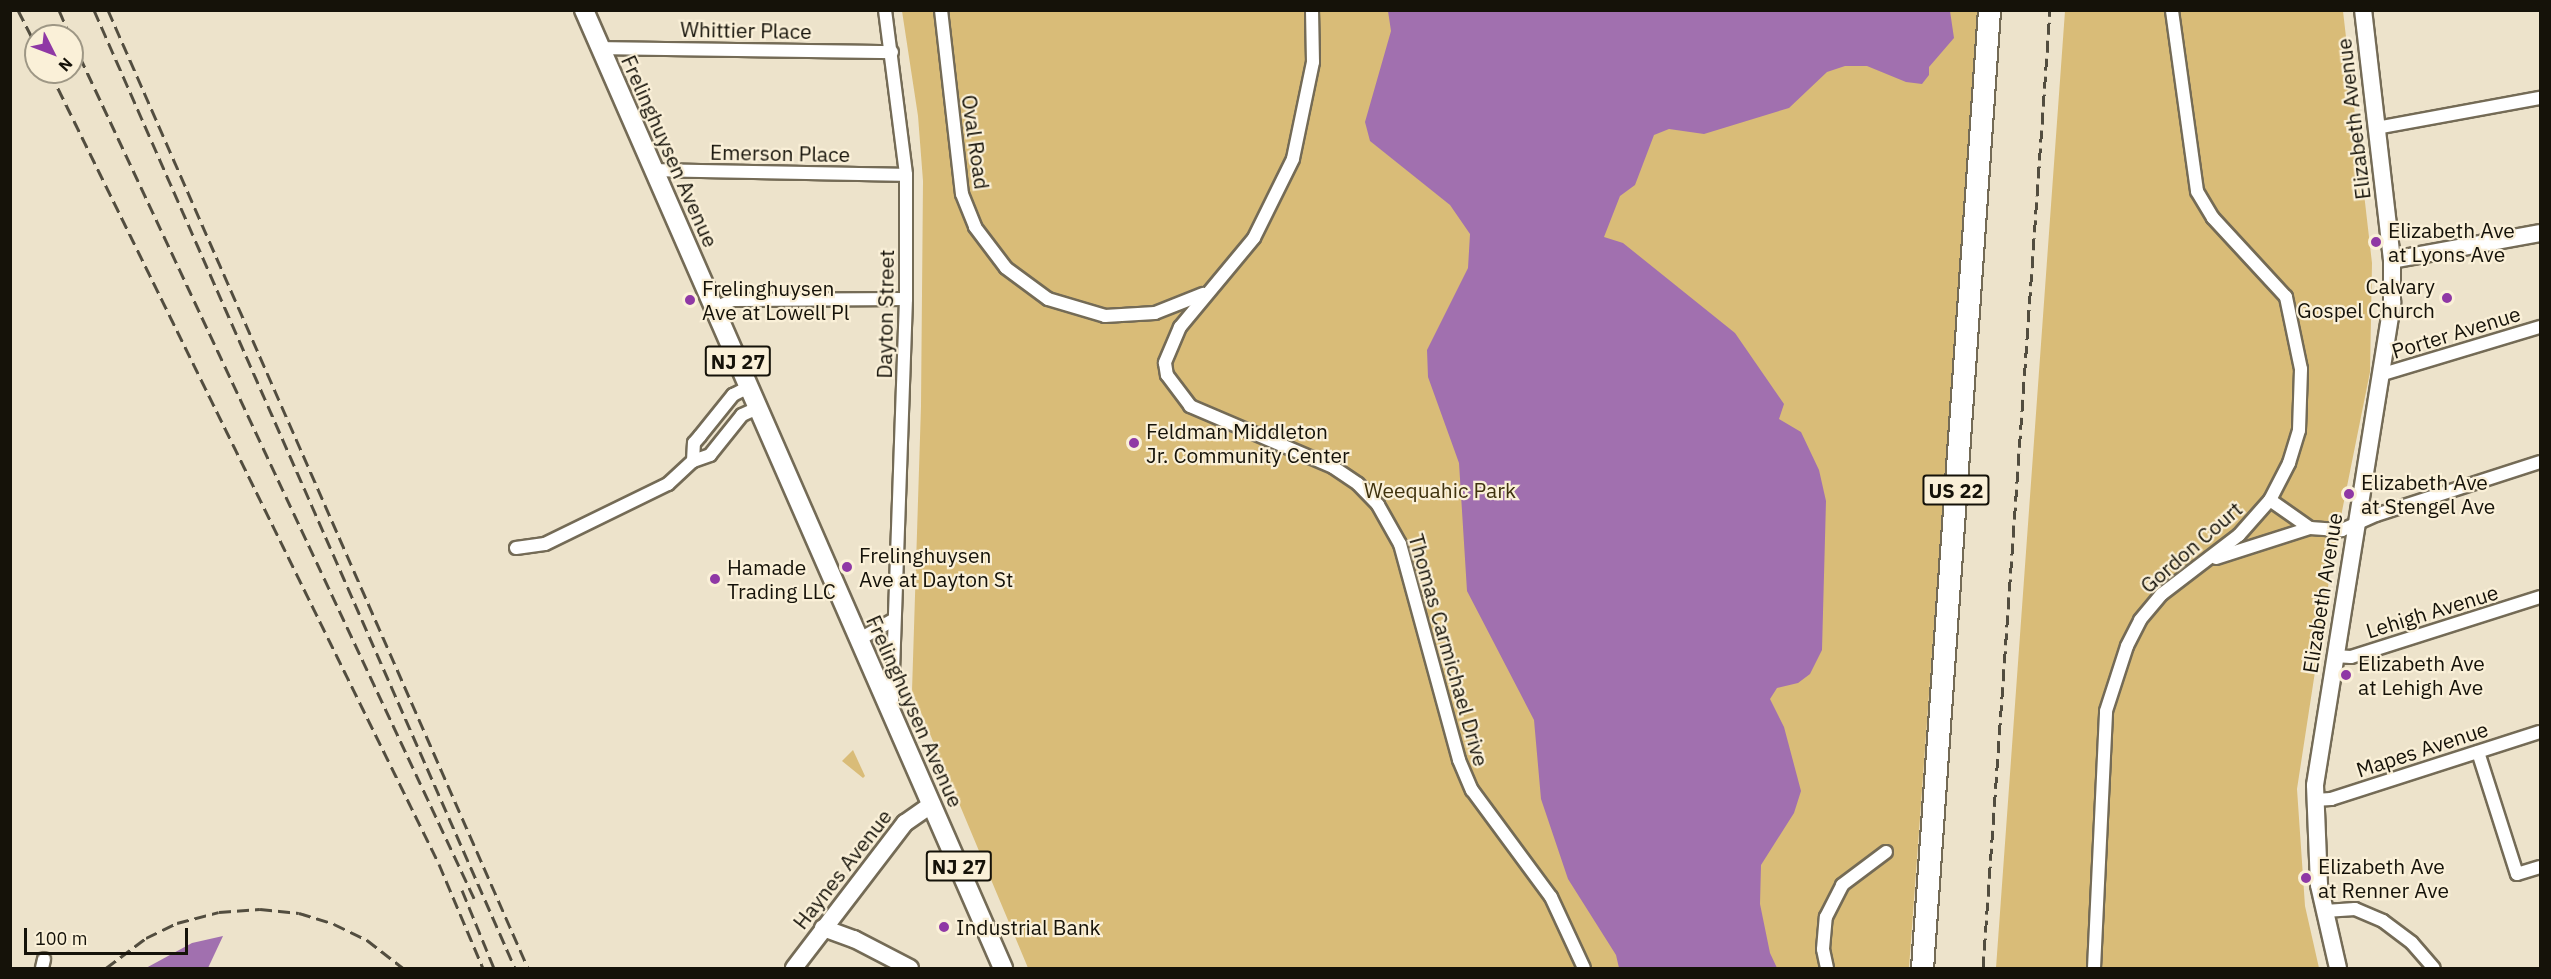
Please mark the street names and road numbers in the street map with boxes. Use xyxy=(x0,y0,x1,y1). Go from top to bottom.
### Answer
street label: Whittier Place xyxy=(680,16,812,44)
street label: Elizabeth Avenue xyxy=(2331,37,2375,201)
street label: Frelinghuysen Avenue xyxy=(616,51,724,251)
street label: Oval Road xyxy=(957,93,995,191)
street label: Emerson Place xyxy=(710,139,850,167)
street label: Dayton Street xyxy=(871,249,899,379)
street label: Porter Avenue xyxy=(2389,300,2523,364)
road number: NJ 27 xyxy=(704,344,772,378)
road number: US 22 xyxy=(1922,473,1990,507)
street label: Gordon Court xyxy=(2135,496,2247,598)
street label: Elizabeth Avenue xyxy=(2297,511,2347,675)
street label: Thomas Carmichael Drive xyxy=(1404,531,1494,769)
street label: Lehigh Avenue xyxy=(2363,579,2501,643)
street label: Frelinghuysen Avenue xyxy=(861,611,969,811)
street label: Mapes Avenue xyxy=(2353,716,2491,782)
street label: Haynes Avenue xyxy=(787,804,897,934)
road number: NJ 27 xyxy=(924,849,994,883)

